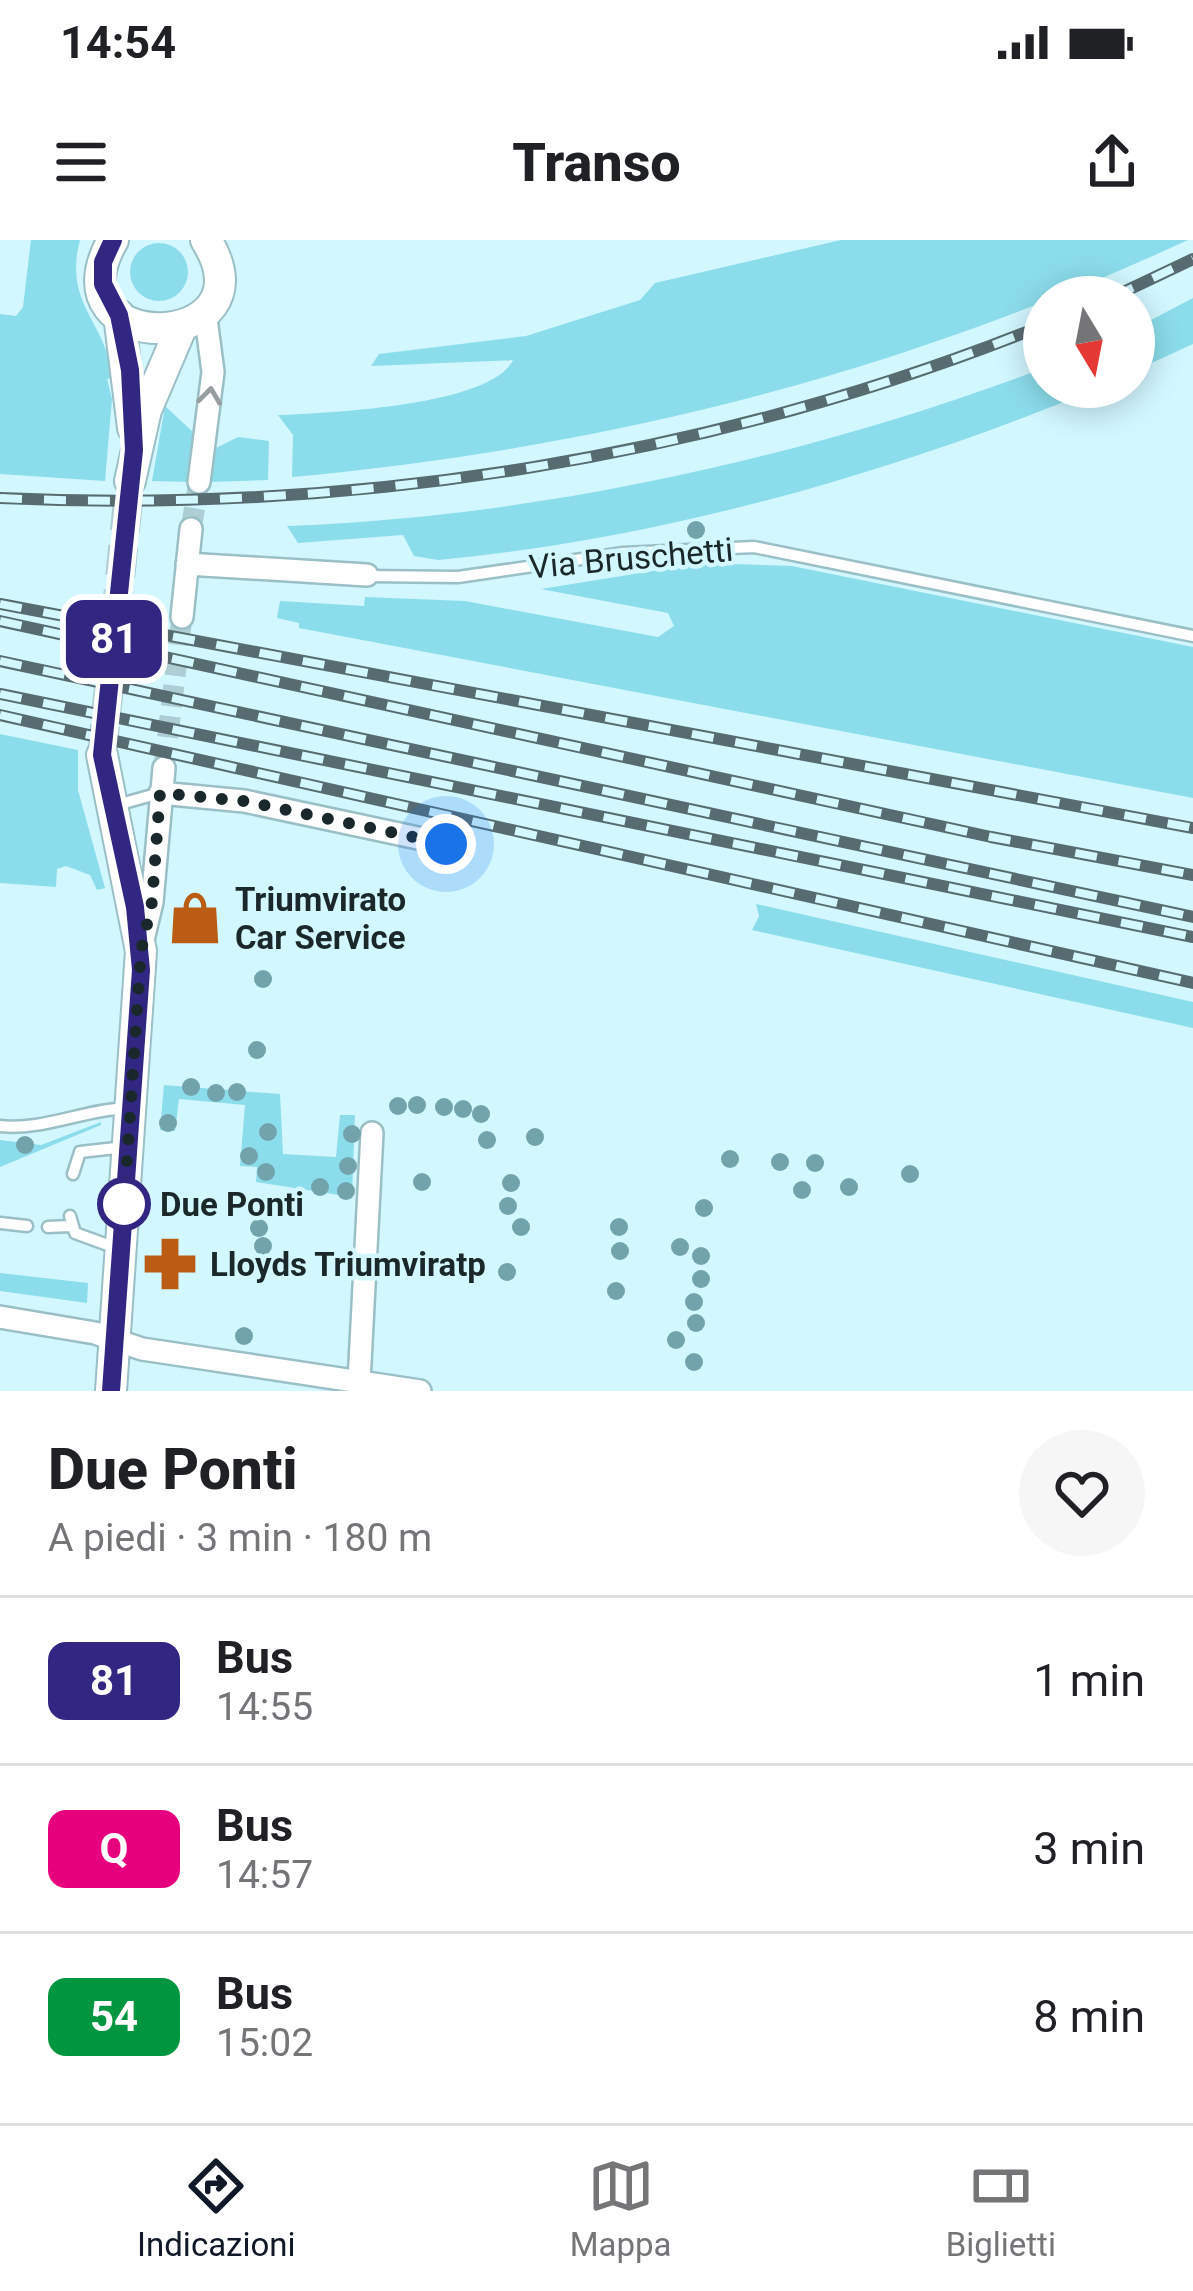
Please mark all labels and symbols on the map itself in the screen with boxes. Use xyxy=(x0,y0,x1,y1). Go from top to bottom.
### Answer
north arrow xyxy=(1023,276,1155,408)
one-way arrow xyxy=(197,387,223,406)
street label: Via Bruschetti xyxy=(527,530,735,586)
line badge: 81 xyxy=(60,600,168,678)
your location xyxy=(416,814,476,874)
place label: Triumvirato Car Service xyxy=(235,880,406,957)
shop icon: Triumvirato Car Service xyxy=(166,889,224,947)
marker: Due Ponti xyxy=(99,1179,149,1229)
place label: Due Ponti xyxy=(160,1185,304,1224)
pharmacy icon: Lloyds Triumviratp xyxy=(141,1235,199,1293)
place label: Lloyds Triumviratp xyxy=(210,1245,486,1284)

